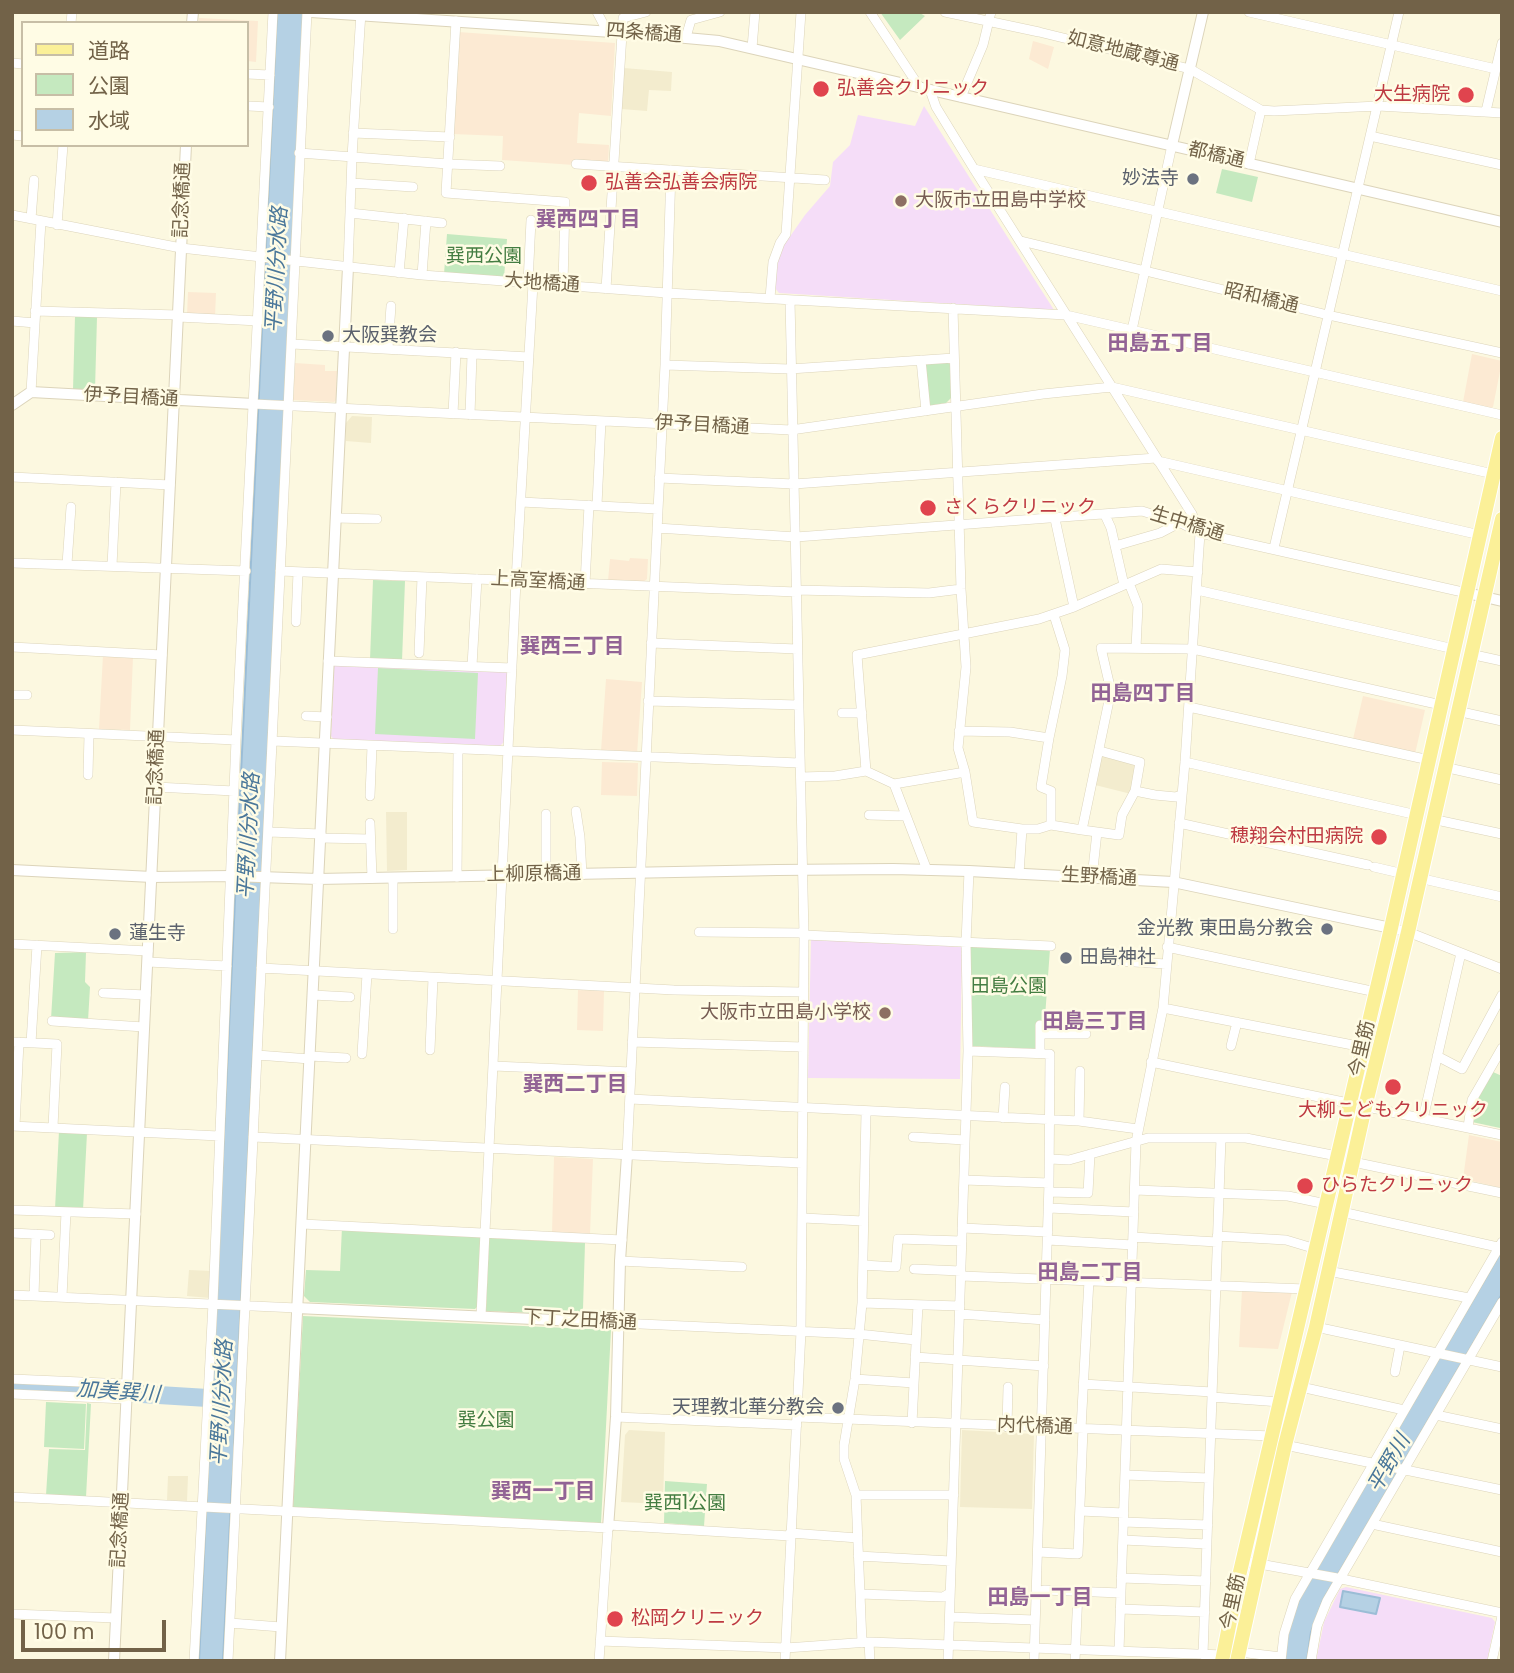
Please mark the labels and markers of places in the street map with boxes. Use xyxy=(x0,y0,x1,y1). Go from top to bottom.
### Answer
place label: 弘善会クリニック xyxy=(837,78,989,100)
marker: 弘善会クリニック xyxy=(811,79,831,99)
place label: 大生病院 xyxy=(1374,84,1450,106)
marker: 大生病院 xyxy=(1456,85,1476,105)
place label: 妙法寺 xyxy=(1122,168,1179,190)
marker: 妙法寺 xyxy=(1185,171,1201,187)
place label: 弘善会弘善会病院 xyxy=(605,172,757,194)
marker: 弘善会弘善会病院 xyxy=(579,173,599,193)
place label: 大阪市立田島中学校 xyxy=(915,190,1086,212)
marker: 大阪市立田島中学校 xyxy=(893,193,909,209)
place label: 大阪巽教会 xyxy=(342,325,437,347)
marker: 大阪巽教会 xyxy=(320,328,336,344)
place label: さくらクリニック xyxy=(944,497,1096,519)
marker: さくらクリニック xyxy=(918,498,938,518)
place label: 穂翔会村田病院 xyxy=(1230,826,1363,848)
marker: 穂翔会村田病院 xyxy=(1369,827,1389,847)
place label: 金光教 東田島分教会 xyxy=(1137,918,1313,940)
marker: 金光教 東田島分教会 xyxy=(1319,921,1335,937)
place label: 蓮生寺 xyxy=(129,923,186,945)
marker: 蓮生寺 xyxy=(107,926,123,942)
place label: 田島神社 xyxy=(1080,947,1156,969)
marker: 田島神社 xyxy=(1058,950,1074,966)
place label: 大阪市立田島小学校 xyxy=(700,1002,871,1024)
marker: 大阪市立田島小学校 xyxy=(877,1005,893,1021)
marker: 大柳こどもクリニック xyxy=(1383,1077,1403,1097)
place label: 大柳こどもクリニック xyxy=(1298,1100,1488,1122)
place label: ひらたクリニック xyxy=(1321,1175,1473,1197)
marker: ひらたクリニック xyxy=(1295,1176,1315,1196)
place label: 天理教北華分教会 xyxy=(672,1397,824,1419)
marker: 天理教北華分教会 xyxy=(830,1400,846,1416)
place label: 松岡クリニック xyxy=(631,1608,764,1630)
marker: 松岡クリニック xyxy=(605,1609,625,1629)

